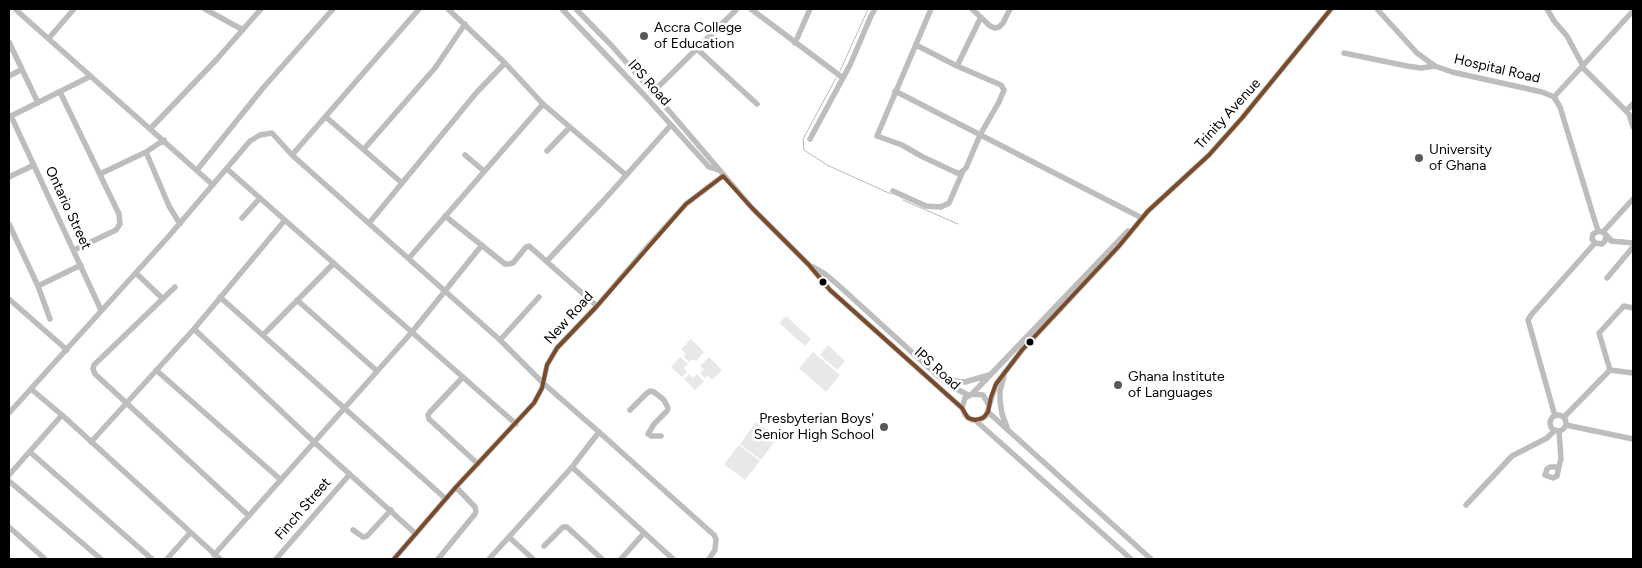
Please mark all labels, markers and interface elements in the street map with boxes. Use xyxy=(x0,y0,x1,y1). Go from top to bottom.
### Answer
place label: Accra College of Education xyxy=(654,20,742,52)
marker: Accra College of Education xyxy=(638,30,650,42)
street label: Hospital Road xyxy=(1452,51,1542,87)
street label: IPS Road xyxy=(624,57,674,109)
street label: Trinity Avenue xyxy=(1192,75,1264,153)
place label: University of Ghana xyxy=(1429,142,1492,174)
marker: University of Ghana xyxy=(1413,152,1425,164)
street label: Ontario Street xyxy=(41,164,95,252)
unlabelled marker xyxy=(818,277,828,287)
street label: New Road xyxy=(541,288,597,348)
unlabelled marker xyxy=(1025,337,1035,347)
street label: IPS Road xyxy=(911,344,963,394)
place label: Ghana Institute of Languages xyxy=(1128,369,1225,402)
marker: Ghana Institute of Languages xyxy=(1112,379,1124,391)
place label: Presbyterian Boys' Senior High School xyxy=(754,411,874,444)
marker: Presbyterian Boys' Senior High School xyxy=(878,421,890,433)
street label: Finch Street xyxy=(271,475,335,543)

